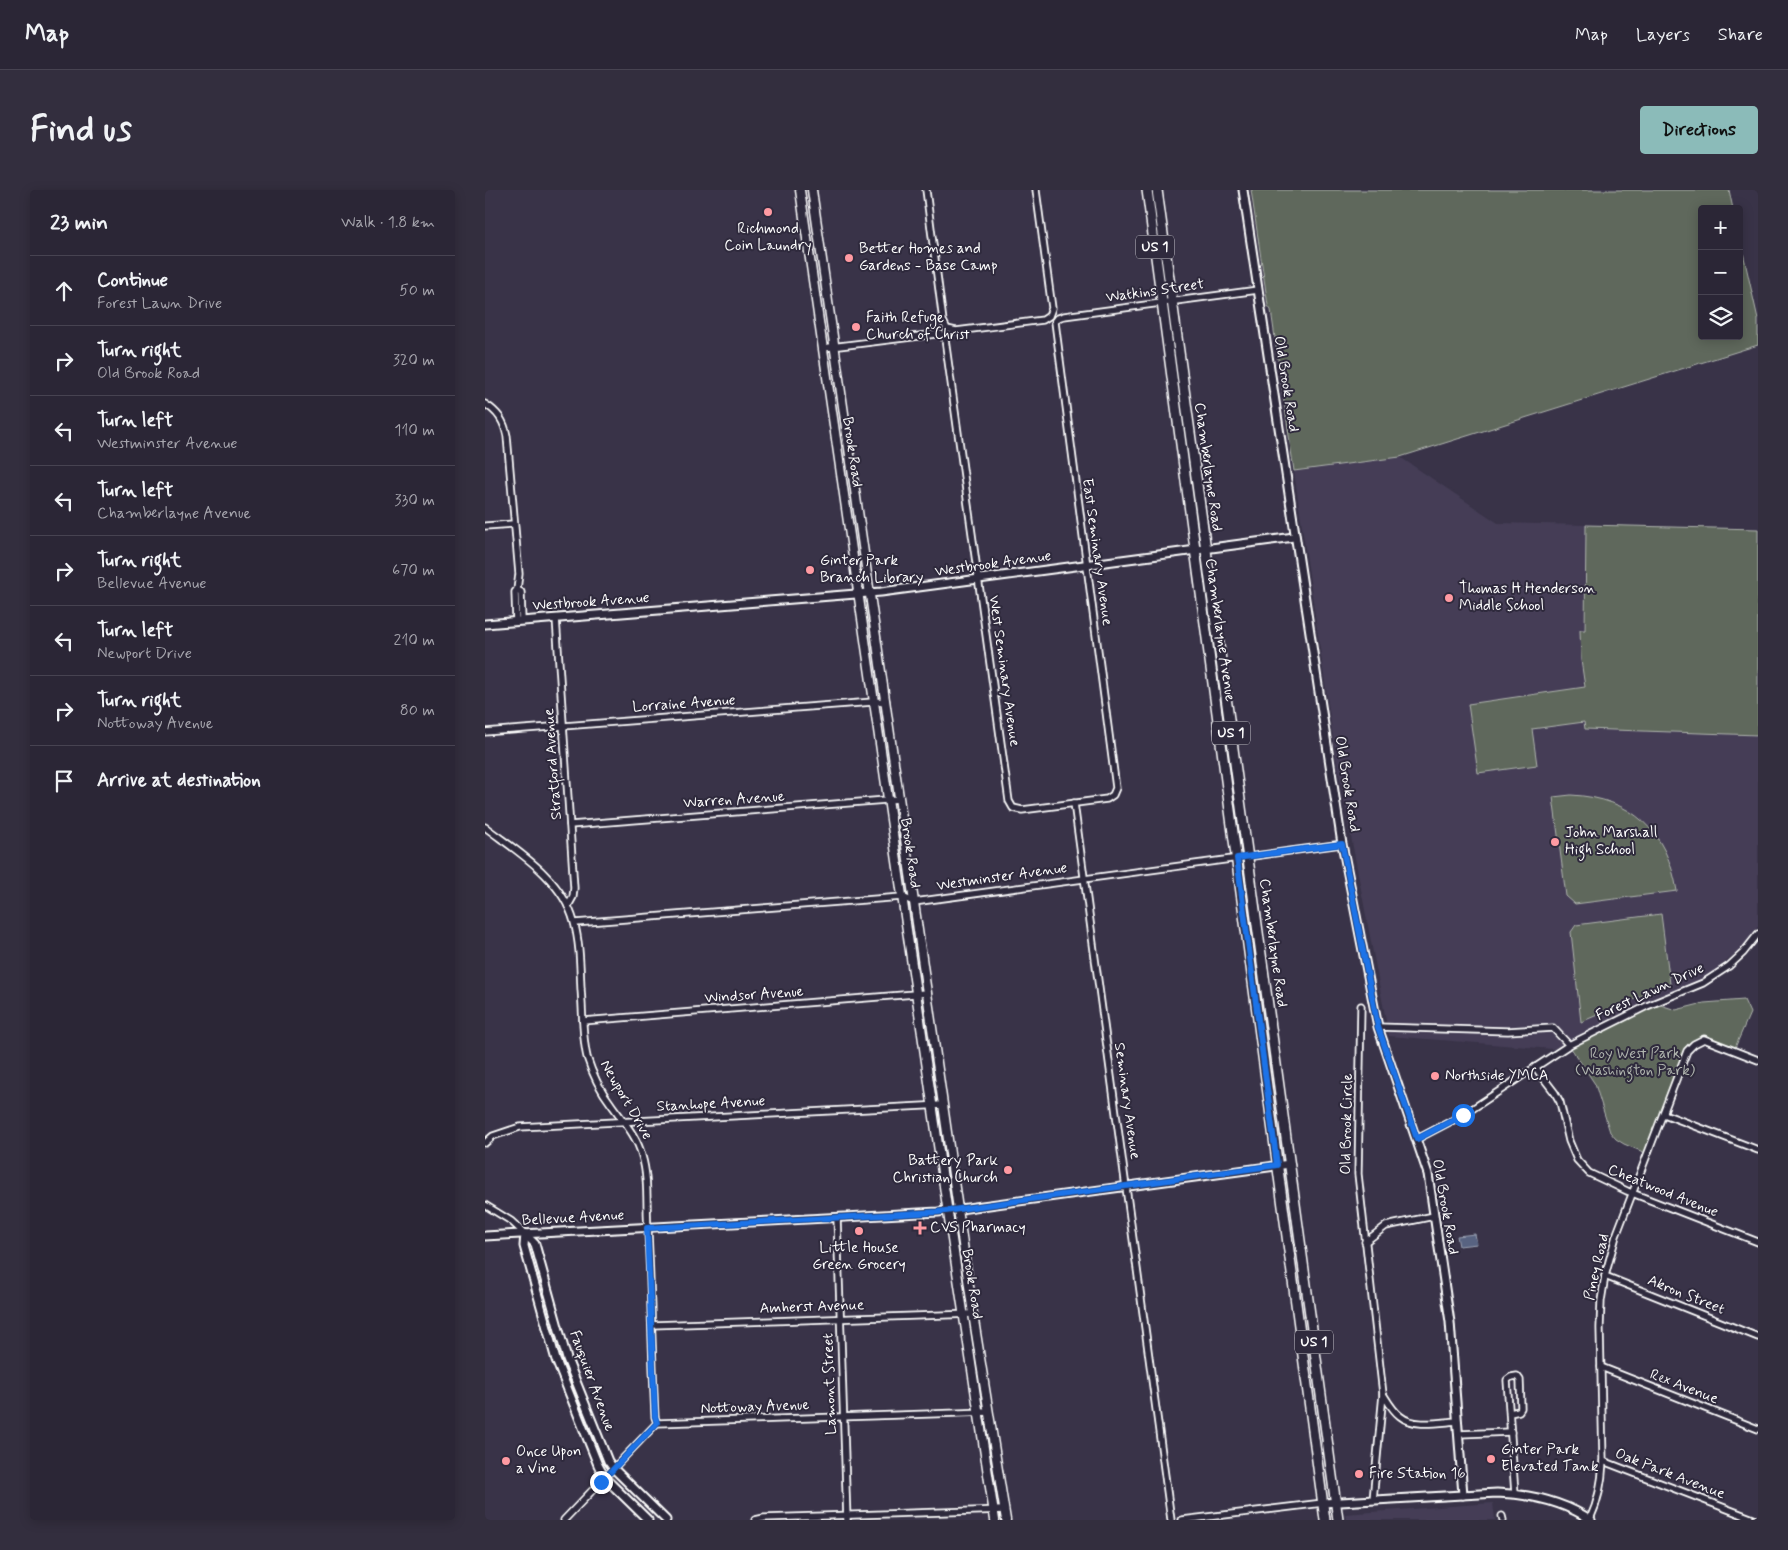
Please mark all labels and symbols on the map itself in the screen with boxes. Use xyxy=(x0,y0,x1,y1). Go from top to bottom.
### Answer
marker: Richmond Coin Laundry xyxy=(762,206,774,218)
place label: Richmond Coin Laundry xyxy=(724,219,812,256)
road number: US 1 xyxy=(1136,236,1174,258)
place label: Better Homes and Gardens - Base Camp xyxy=(859,239,997,276)
marker: Better Homes and Gardens - Base Camp xyxy=(843,252,855,264)
street label: Watkins Street xyxy=(1104,274,1206,308)
place label: Faith Refuge Church of Christ xyxy=(866,308,970,345)
marker: Faith Refuge Church of Christ xyxy=(850,321,862,333)
street label: Old Brook Road xyxy=(1269,335,1303,433)
street label: Chamberlayne Road xyxy=(1189,401,1227,533)
street label: Brook Road xyxy=(837,416,867,488)
street label: East Seminary Avenue xyxy=(1077,477,1117,627)
street label: Westbrook Avenue xyxy=(934,546,1053,582)
place label: Ginter Park Branch Library xyxy=(820,551,924,588)
street label: Chamberlayne Avenue xyxy=(1200,557,1240,703)
marker: Ginter Park Branch Library xyxy=(804,564,816,576)
place label: Thomas H Henderson Middle School xyxy=(1459,579,1596,616)
street label: Westbrook Avenue xyxy=(532,588,650,616)
marker: Thomas H Henderson Middle School xyxy=(1443,592,1455,604)
street label: West Seminary Avenue xyxy=(983,594,1025,748)
street label: Lorraine Avenue xyxy=(632,690,736,718)
street label: Stratford Avenue xyxy=(539,707,569,820)
road number: US 1 xyxy=(1212,722,1250,744)
street label: Old Brook Road xyxy=(1330,735,1364,833)
street label: Warren Avenue xyxy=(683,786,785,814)
street label: Brook Road xyxy=(895,817,925,889)
place label: John Marshall High School xyxy=(1565,823,1658,861)
marker: John Marshall High School xyxy=(1549,836,1561,848)
street label: Westminster Avenue xyxy=(935,858,1069,896)
street label: Chamberlayne Road xyxy=(1254,877,1292,1009)
street label: Forest Lawn Drive xyxy=(1593,958,1708,1026)
street label: Windsor Avenue xyxy=(704,982,804,1008)
street label: Seminary Avenue xyxy=(1109,1041,1145,1161)
park label: Roy West Park (Washington Park) xyxy=(1575,1044,1696,1082)
street label: Newport Drive xyxy=(595,1056,657,1144)
place label: Northside YMCA xyxy=(1445,1066,1549,1086)
marker: Northside YMCA xyxy=(1429,1070,1441,1082)
street label: Old Brook Circle xyxy=(1336,1073,1358,1175)
street label: Stanhope Avenue xyxy=(656,1091,766,1117)
route start xyxy=(1452,1104,1475,1127)
place label: Battery Park Christian Church xyxy=(893,1151,999,1188)
street label: Old Brook Road xyxy=(1427,1158,1463,1256)
street label: Cheatwood Avenue xyxy=(1605,1160,1721,1222)
marker: Battery Park Christian Church xyxy=(1002,1164,1014,1176)
street label: Bellevue Avenue xyxy=(521,1205,625,1231)
place label: CVS Pharmacy xyxy=(930,1218,1026,1238)
marker: CVS Pharmacy xyxy=(914,1222,926,1234)
marker: Little House Green Grocery xyxy=(853,1225,865,1237)
street label: Piney Road xyxy=(1580,1232,1614,1302)
place label: Little House Green Grocery xyxy=(812,1238,906,1275)
street label: Brook Road xyxy=(957,1247,987,1321)
street label: Akron Street xyxy=(1644,1270,1728,1320)
street label: Amherst Avenue xyxy=(759,1295,865,1319)
street label: Fauquier Avenue xyxy=(564,1328,620,1434)
road number: US 1 xyxy=(1295,1330,1333,1354)
street label: Lamont Street xyxy=(818,1332,842,1435)
street label: Rex Avenue xyxy=(1647,1365,1721,1409)
street label: Nottoway Avenue xyxy=(700,1395,810,1419)
place label: Ginter Park Elevated Tank xyxy=(1501,1440,1599,1477)
place label: Once Upon a Vine xyxy=(516,1442,581,1479)
street label: Oak Park Avenue xyxy=(1612,1444,1728,1504)
marker: Ginter Park Elevated Tank xyxy=(1485,1453,1497,1465)
marker: Once Upon a Vine xyxy=(500,1455,512,1467)
place label: Fire Station 16 xyxy=(1369,1464,1466,1484)
marker: Fire Station 16 xyxy=(1353,1468,1365,1480)
route end xyxy=(590,1471,613,1494)

